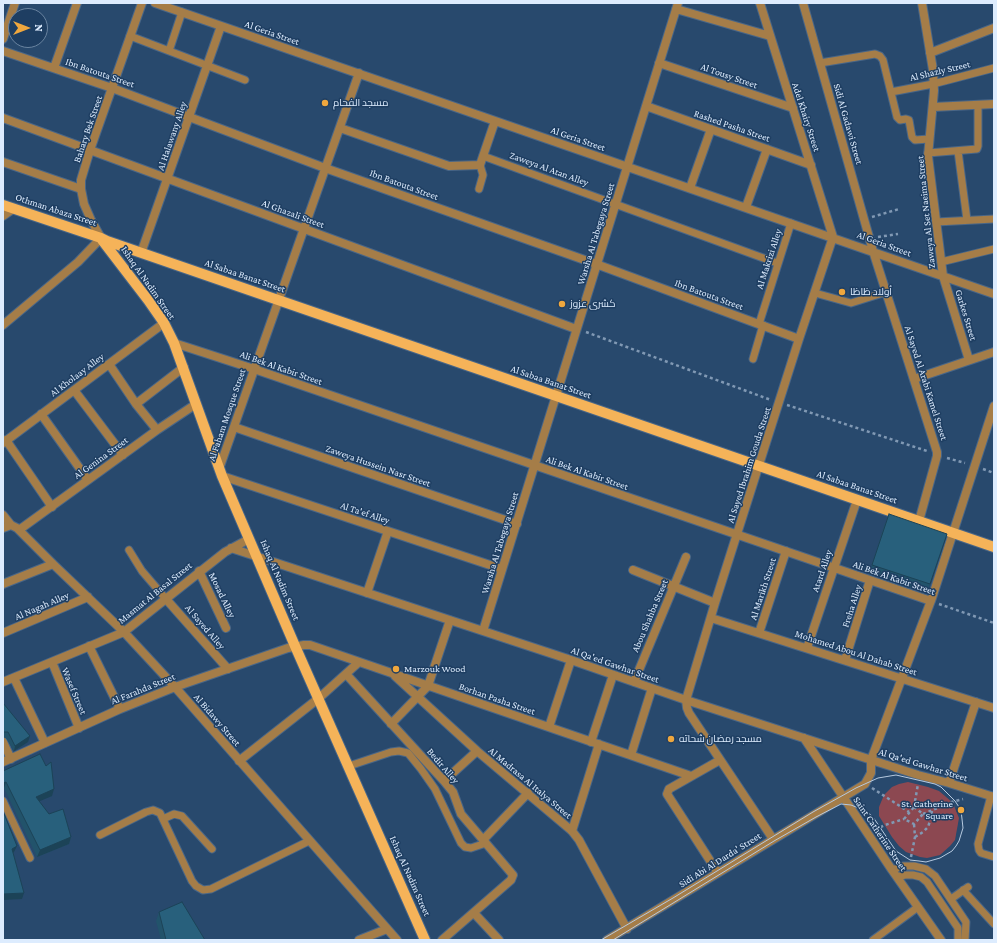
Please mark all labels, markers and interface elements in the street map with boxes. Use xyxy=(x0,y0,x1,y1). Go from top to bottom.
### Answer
north arrow xyxy=(8,8,48,48)
street label: Al Geria Street xyxy=(243,18,301,48)
text: N xyxy=(33,24,45,32)
street label: Ibn Batouta Street xyxy=(64,56,136,90)
street label: Al Shazly Street xyxy=(909,58,971,84)
street label: Al Tousy Street xyxy=(699,61,759,91)
street label: Adel Khairy Street xyxy=(789,81,823,153)
street label: Sidi Al Gadawi Street xyxy=(831,82,865,166)
street label: Bahary Bek Street xyxy=(71,94,105,164)
place label: مسجد الفحام xyxy=(333,97,388,109)
marker: مسجد الفحام xyxy=(320,98,330,108)
street label: Al Halawany Alley xyxy=(155,100,189,172)
street label: Rashed Pasha Street xyxy=(692,107,772,145)
street label: Al Geria Street xyxy=(549,124,607,154)
street label: Zaweya Al Atan Alley xyxy=(508,149,590,189)
street label: Zaweya Al Set Naeima Street xyxy=(914,155,938,269)
street label: Ibn Batouta Street xyxy=(368,167,440,203)
street label: Warsha Al Tabegaya Street xyxy=(575,182,617,286)
street label: Othman Abaza Street xyxy=(14,191,98,229)
street label: Al Ghazali Street xyxy=(260,197,326,231)
street label: Al Makrizi Alley xyxy=(754,227,784,291)
street label: Al Geria Street xyxy=(855,229,913,259)
street label: Ishaq Al Nadim Street xyxy=(118,244,178,322)
street label: Al Sabaa Banat Street xyxy=(203,257,287,295)
street label: Ibn Batouta Street xyxy=(673,277,745,313)
place label: أولاد ظاظا xyxy=(850,286,892,298)
marker: أولاد ظاظا xyxy=(837,287,847,297)
street label: Garkes Street xyxy=(953,288,979,342)
place label: كشرى عزوز xyxy=(570,298,616,310)
marker: كشرى عزوز xyxy=(557,299,567,309)
street label: Al Sayed Al Arabi Kamel Street xyxy=(902,324,950,442)
street label: Ali Bek Al Kabir Street xyxy=(238,348,324,388)
street label: Al Kholaay Alley xyxy=(48,351,106,399)
street label: Al Sabaa Banat Street xyxy=(509,363,593,401)
street label: Al Faham Mosque Street xyxy=(206,367,248,463)
street label: Al Sayed Ibrahim Gouda Street xyxy=(725,405,773,525)
street label: Al Genina Street xyxy=(72,434,130,482)
street label: Zaweya Hussein Nasr Street xyxy=(324,442,432,490)
street label: Ali Bek Al Kabir Street xyxy=(544,453,630,493)
street label: Al Sabaa Banat Street xyxy=(815,468,899,506)
street label: Warsha Al Tabegaya Street xyxy=(479,491,521,595)
street label: Al Ta'ef Alley xyxy=(339,499,391,527)
street label: Ishaq Al Nadim Street xyxy=(258,538,302,622)
street label: Atard Alley xyxy=(809,548,835,594)
street label: Al Marikh Street xyxy=(747,556,779,622)
street label: Ali Bek Al Kabir Street xyxy=(851,558,937,598)
street label: Masmat Al Basal Street xyxy=(116,560,194,626)
street label: Mosad Alley xyxy=(206,570,238,620)
street label: Abou Shahba Street xyxy=(629,578,671,654)
street label: Freha Alley xyxy=(839,583,865,629)
street label: Al Nagah Alley xyxy=(13,589,71,623)
street label: Al Sayed Alley xyxy=(182,602,228,652)
street label: Mohamed Abou Al Dahab Street xyxy=(793,628,919,678)
street label: Al Qa'ed Gawhar Street xyxy=(569,644,661,686)
place label: Marzouk Wood xyxy=(404,663,466,675)
marker: Marzouk Wood xyxy=(391,664,401,674)
street label: Wasef Street xyxy=(59,666,89,716)
street label: Al Farahda Street xyxy=(109,671,177,707)
street label: Borhan Pasha Street xyxy=(457,680,537,718)
street label: Al Bidawy Street xyxy=(191,691,243,749)
place label: مسجد رمضان شحاته xyxy=(679,733,762,745)
marker: مسجد رمضان شحاته xyxy=(666,734,676,744)
street label: Al Madrasa Al Italya Street xyxy=(486,745,574,821)
street label: Bedir Alley xyxy=(424,746,462,786)
street label: Al Qa'ed Gawhar Street xyxy=(877,746,969,784)
street label: Saint Catherine Street xyxy=(851,794,909,874)
place label: St. Catherine Square xyxy=(901,798,953,822)
marker: St. Catherine Square xyxy=(956,805,966,815)
street label: Sidi Abi Al Darda' Street xyxy=(677,830,763,890)
street label: Ishaq Al Nadim Street xyxy=(387,834,433,918)

